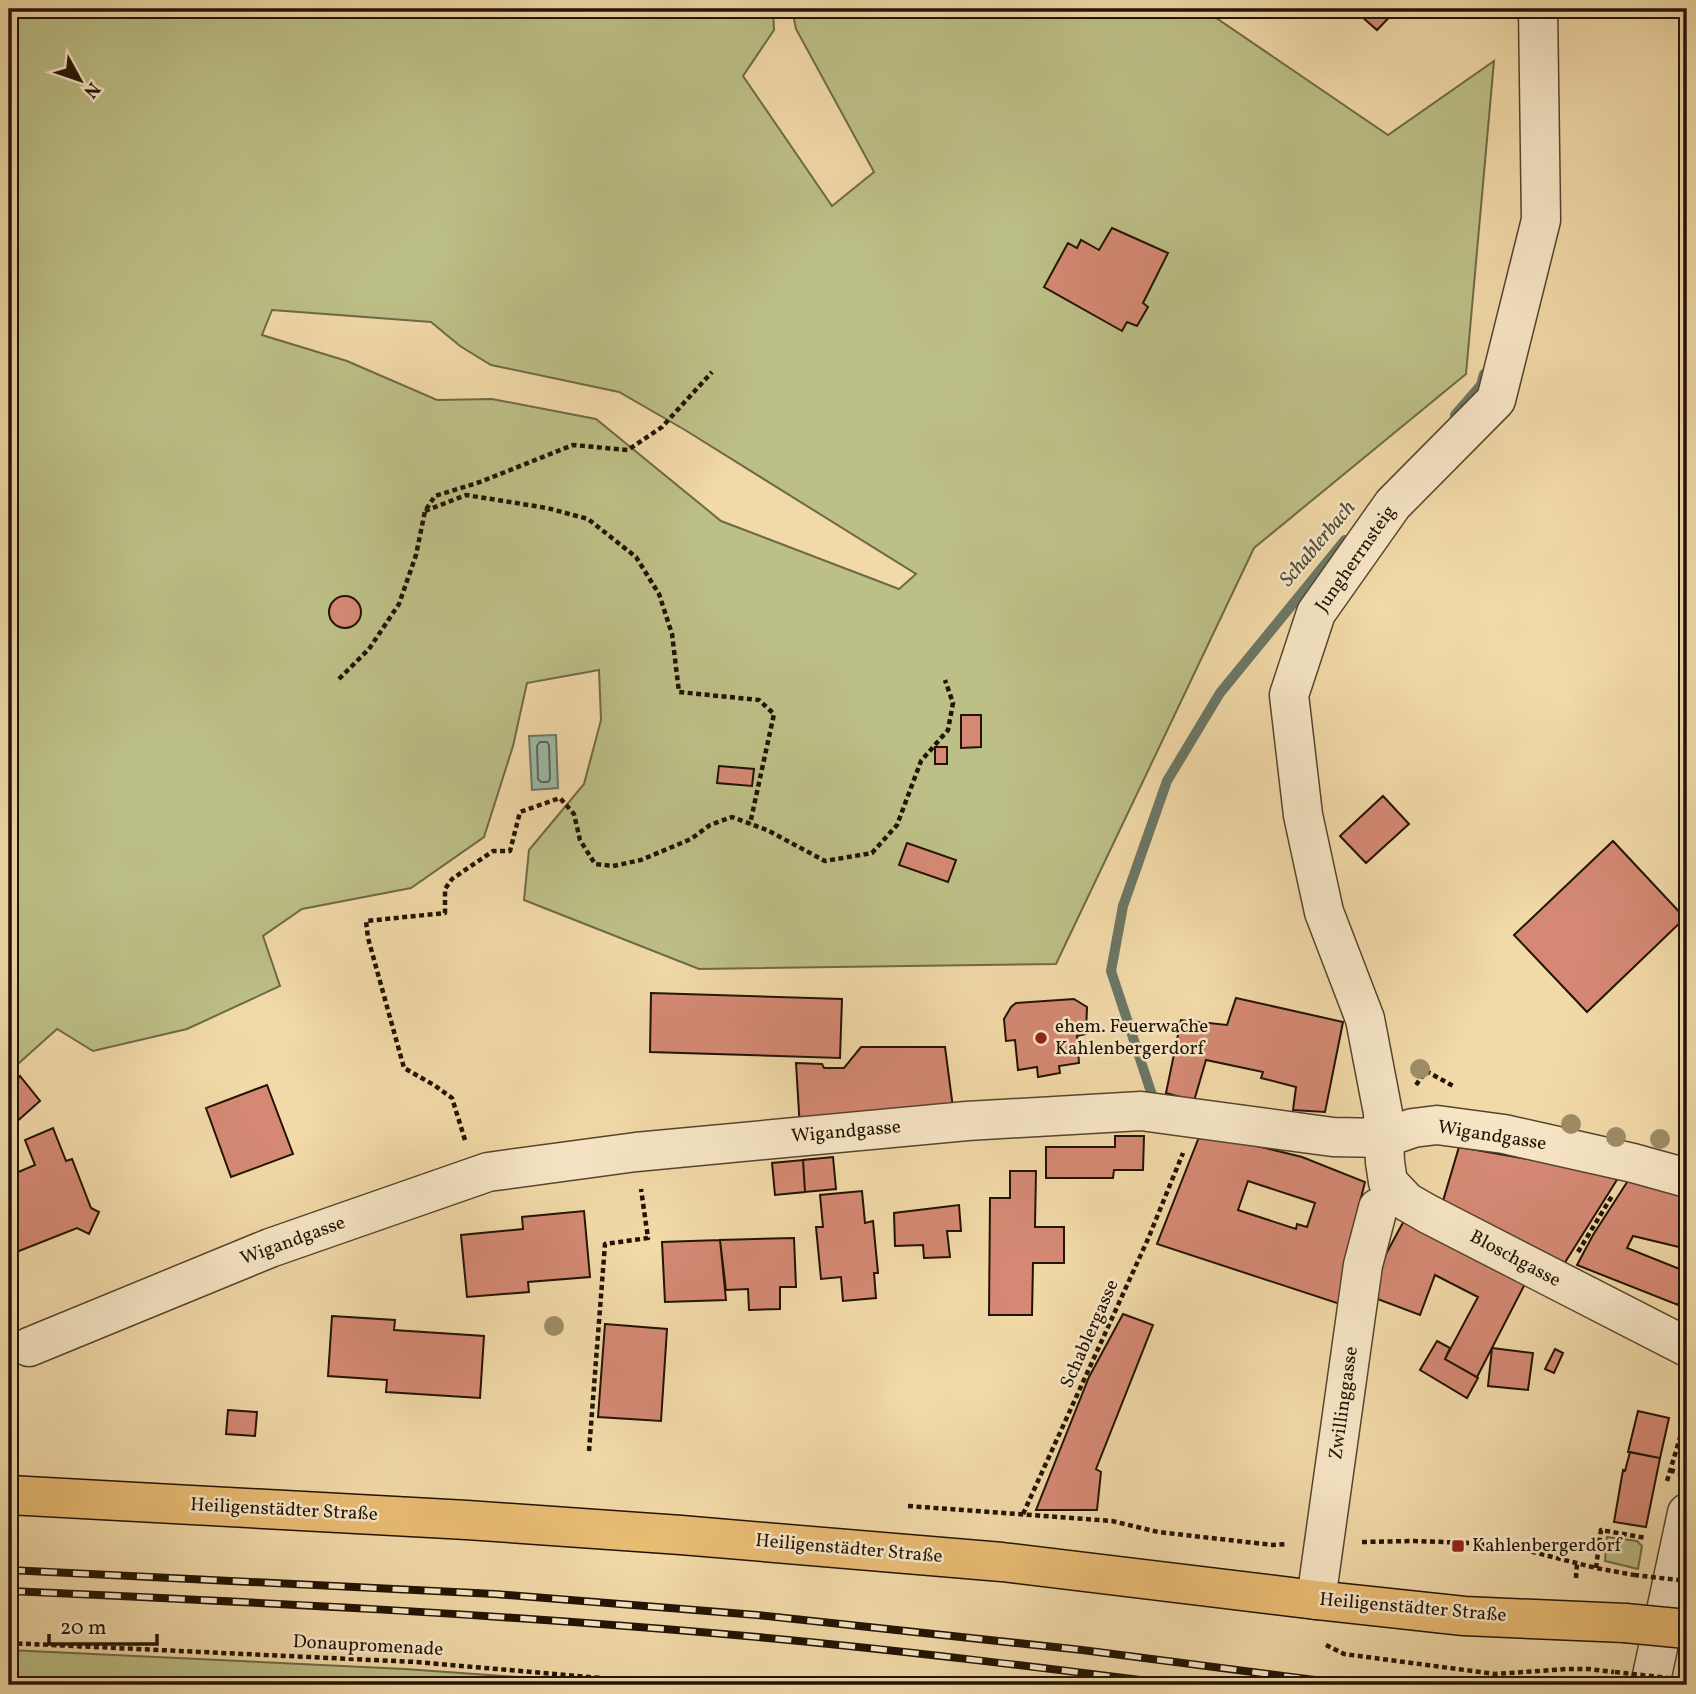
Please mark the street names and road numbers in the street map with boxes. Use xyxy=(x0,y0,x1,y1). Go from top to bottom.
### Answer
street label: Jungherrnsteig xyxy=(1310,500,1402,618)
street label: Wigandgasse xyxy=(790,1114,902,1150)
street label: Wigandgasse xyxy=(1436,1115,1548,1157)
street label: Wigandgasse xyxy=(237,1210,349,1272)
street label: Bloschgasse xyxy=(1465,1224,1565,1294)
street label: Schablergasse xyxy=(1054,1275,1126,1393)
street label: Zwillinggasse xyxy=(1323,1345,1365,1461)
street label: Heiligenstädter Straße xyxy=(190,1492,378,1528)
street label: Heiligenstädter Straße xyxy=(754,1528,944,1570)
street label: Heiligenstädter Straße xyxy=(1318,1587,1508,1629)
street label: Donaupromenade xyxy=(292,1629,444,1663)

